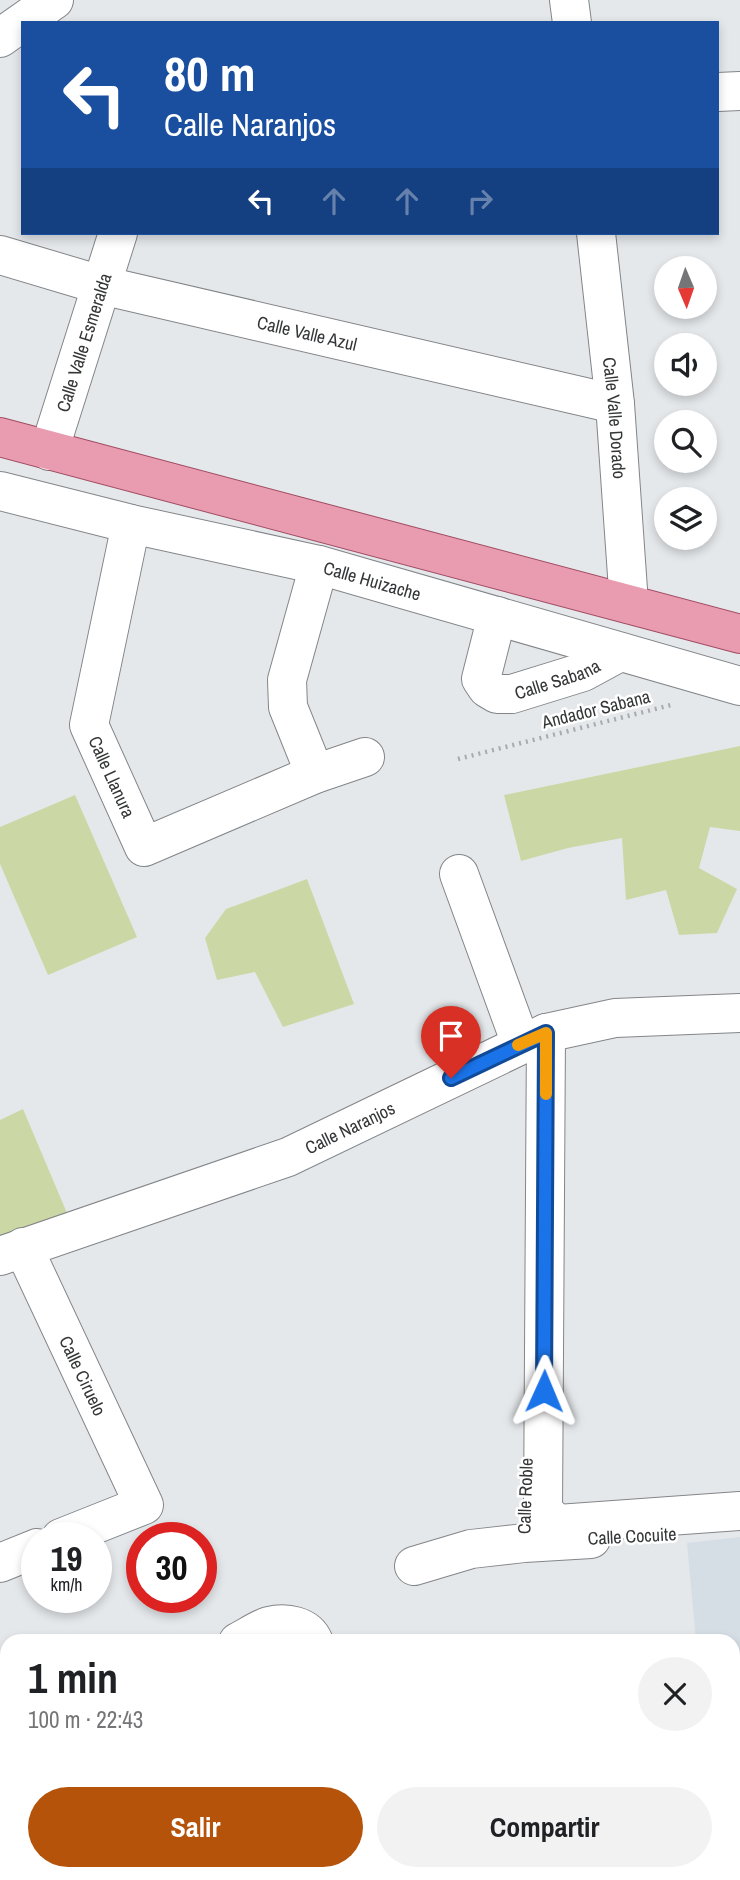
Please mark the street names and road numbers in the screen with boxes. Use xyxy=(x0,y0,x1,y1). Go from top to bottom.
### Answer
street label: Calle Valle Esmeralda xyxy=(50,270,117,415)
street label: Calle Valle Azul xyxy=(255,309,359,356)
street label: Calle Valle Dorado xyxy=(597,356,633,480)
street label: Calle Huizache xyxy=(321,554,424,606)
street label: Calle Sabana xyxy=(511,653,604,705)
street label: Andador Sabana xyxy=(538,683,653,735)
street label: Calle Llanura xyxy=(83,732,142,821)
street label: Calle Naranjos xyxy=(301,1095,399,1160)
street label: Calle Ciruelo xyxy=(54,1332,113,1420)
street label: Calle Roble xyxy=(511,1457,539,1535)
street label: Calle Cocuite xyxy=(587,1521,677,1551)

